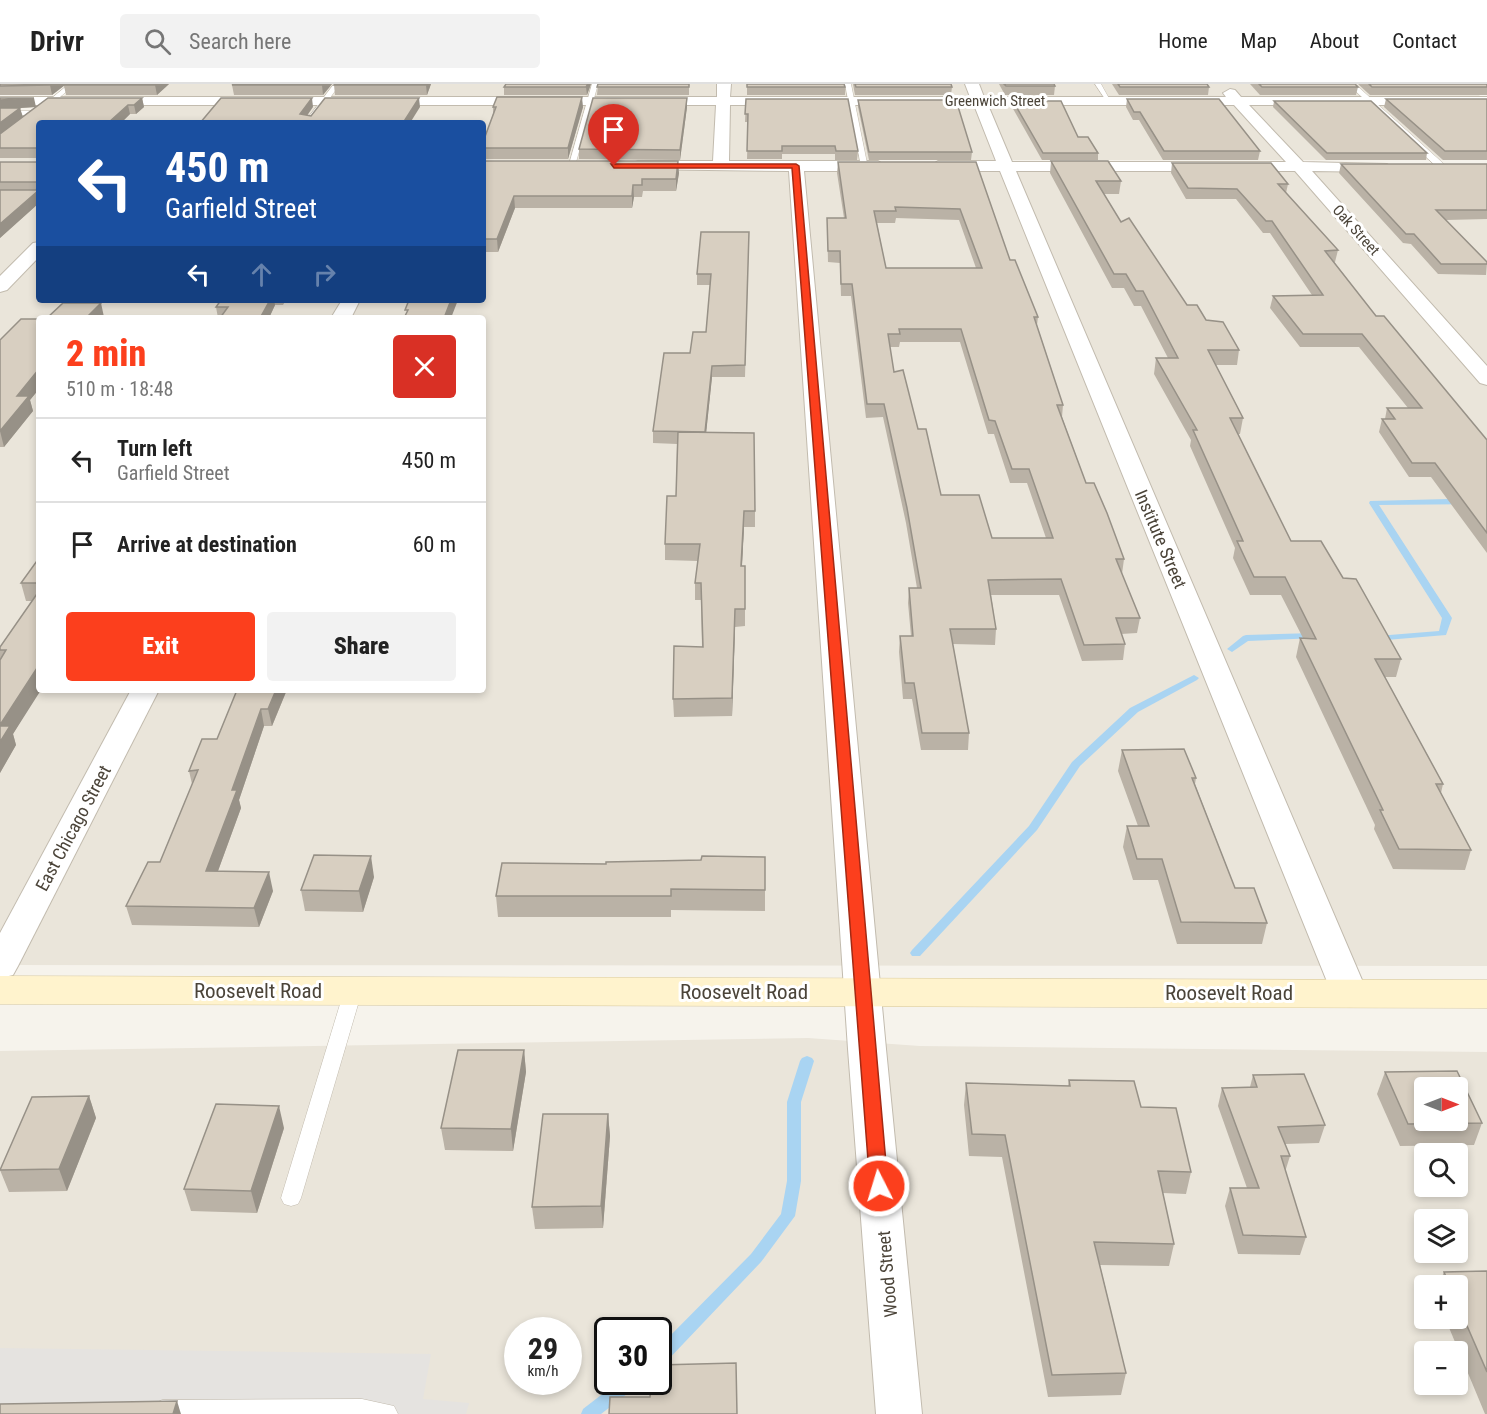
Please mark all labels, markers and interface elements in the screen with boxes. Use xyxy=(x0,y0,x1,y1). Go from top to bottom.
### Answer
search box xyxy=(120,14,540,68)
text: Drivr xyxy=(30,25,84,58)
icon: search xyxy=(141,25,174,58)
text: Search here xyxy=(189,29,291,54)
text: Home xyxy=(1158,29,1208,53)
text: Map xyxy=(1241,29,1277,53)
text: About xyxy=(1310,29,1359,53)
text: Contact xyxy=(1392,29,1457,53)
street label: Greenwich Street xyxy=(945,92,1045,110)
pin xyxy=(588,104,639,166)
icon: arrive xyxy=(597,113,630,146)
text: 450 m xyxy=(165,143,270,192)
icon: left xyxy=(66,144,144,222)
text: Garfield Street xyxy=(165,193,317,225)
street label: Oak Street xyxy=(1329,201,1383,259)
icon: left xyxy=(182,258,215,291)
icon: ahead xyxy=(245,258,278,291)
icon: right xyxy=(308,258,341,291)
text: 2 min xyxy=(66,333,146,375)
button: close xyxy=(393,335,456,398)
text: 510 m · 18:48 xyxy=(66,377,173,401)
text: Turn left xyxy=(117,436,192,461)
icon: left xyxy=(66,444,99,477)
text: 450 m xyxy=(402,448,456,473)
text: Garfield Street xyxy=(117,461,230,485)
street label: Institute Street xyxy=(1131,487,1191,591)
icon: arrive xyxy=(66,528,99,561)
text: Arrive at destination xyxy=(117,532,297,557)
text: 60 m xyxy=(413,532,456,557)
button: Exit xyxy=(66,612,255,681)
button: Share xyxy=(267,612,456,681)
street label: East Chicago Street xyxy=(31,762,115,894)
street label: Roosevelt Road xyxy=(194,979,322,1003)
street label: Roosevelt Road xyxy=(680,980,808,1004)
street label: Roosevelt Road xyxy=(1165,981,1293,1005)
north arrow xyxy=(1414,1077,1468,1131)
map controls xyxy=(1414,1077,1468,1395)
button: search xyxy=(1414,1143,1468,1197)
position arrow xyxy=(847,1154,911,1218)
button: layers xyxy=(1414,1209,1468,1263)
street label: Wood Street xyxy=(873,1230,901,1318)
button: + xyxy=(1414,1275,1468,1329)
speed limit sign: 30 xyxy=(594,1317,672,1395)
text: 29 xyxy=(528,1331,558,1366)
button: − xyxy=(1414,1341,1468,1395)
text: km/h xyxy=(528,1362,558,1380)

